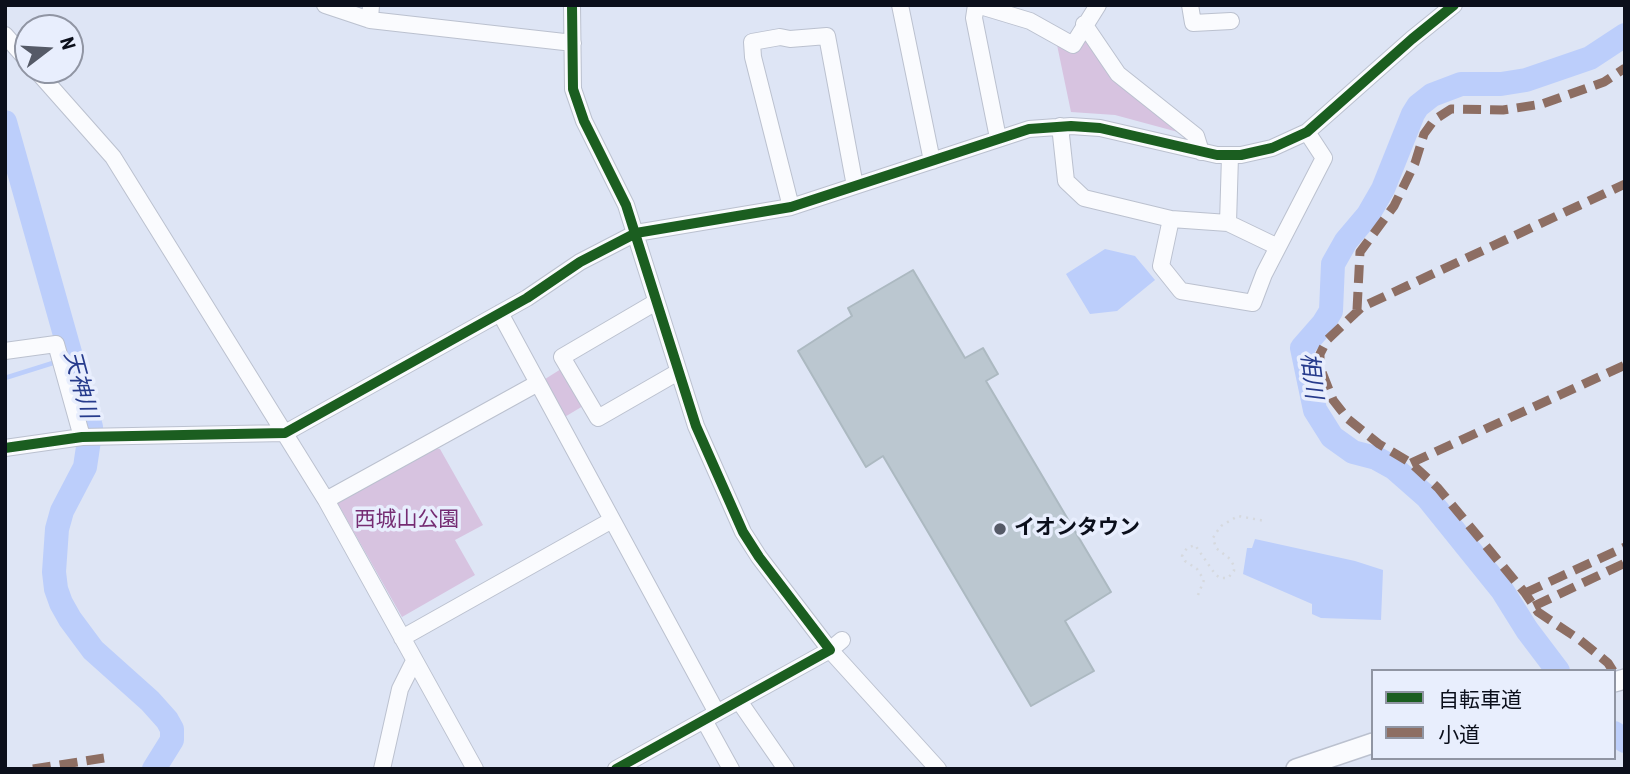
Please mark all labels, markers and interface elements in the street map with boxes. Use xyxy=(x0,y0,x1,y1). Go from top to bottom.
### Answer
north arrow xyxy=(14,14,84,84)
text: N xyxy=(55,34,80,52)
water label: 天神川 xyxy=(57,348,101,422)
water label: 相川 xyxy=(1293,351,1327,401)
park label: 西城山公園 xyxy=(355,508,459,534)
place label: イオンタウン xyxy=(1014,516,1140,542)
marker: イオンタウン xyxy=(992,521,1008,537)
legend xyxy=(1371,669,1616,760)
text: 自転車道 xyxy=(1438,688,1522,712)
text: 小道 xyxy=(1438,723,1480,747)

